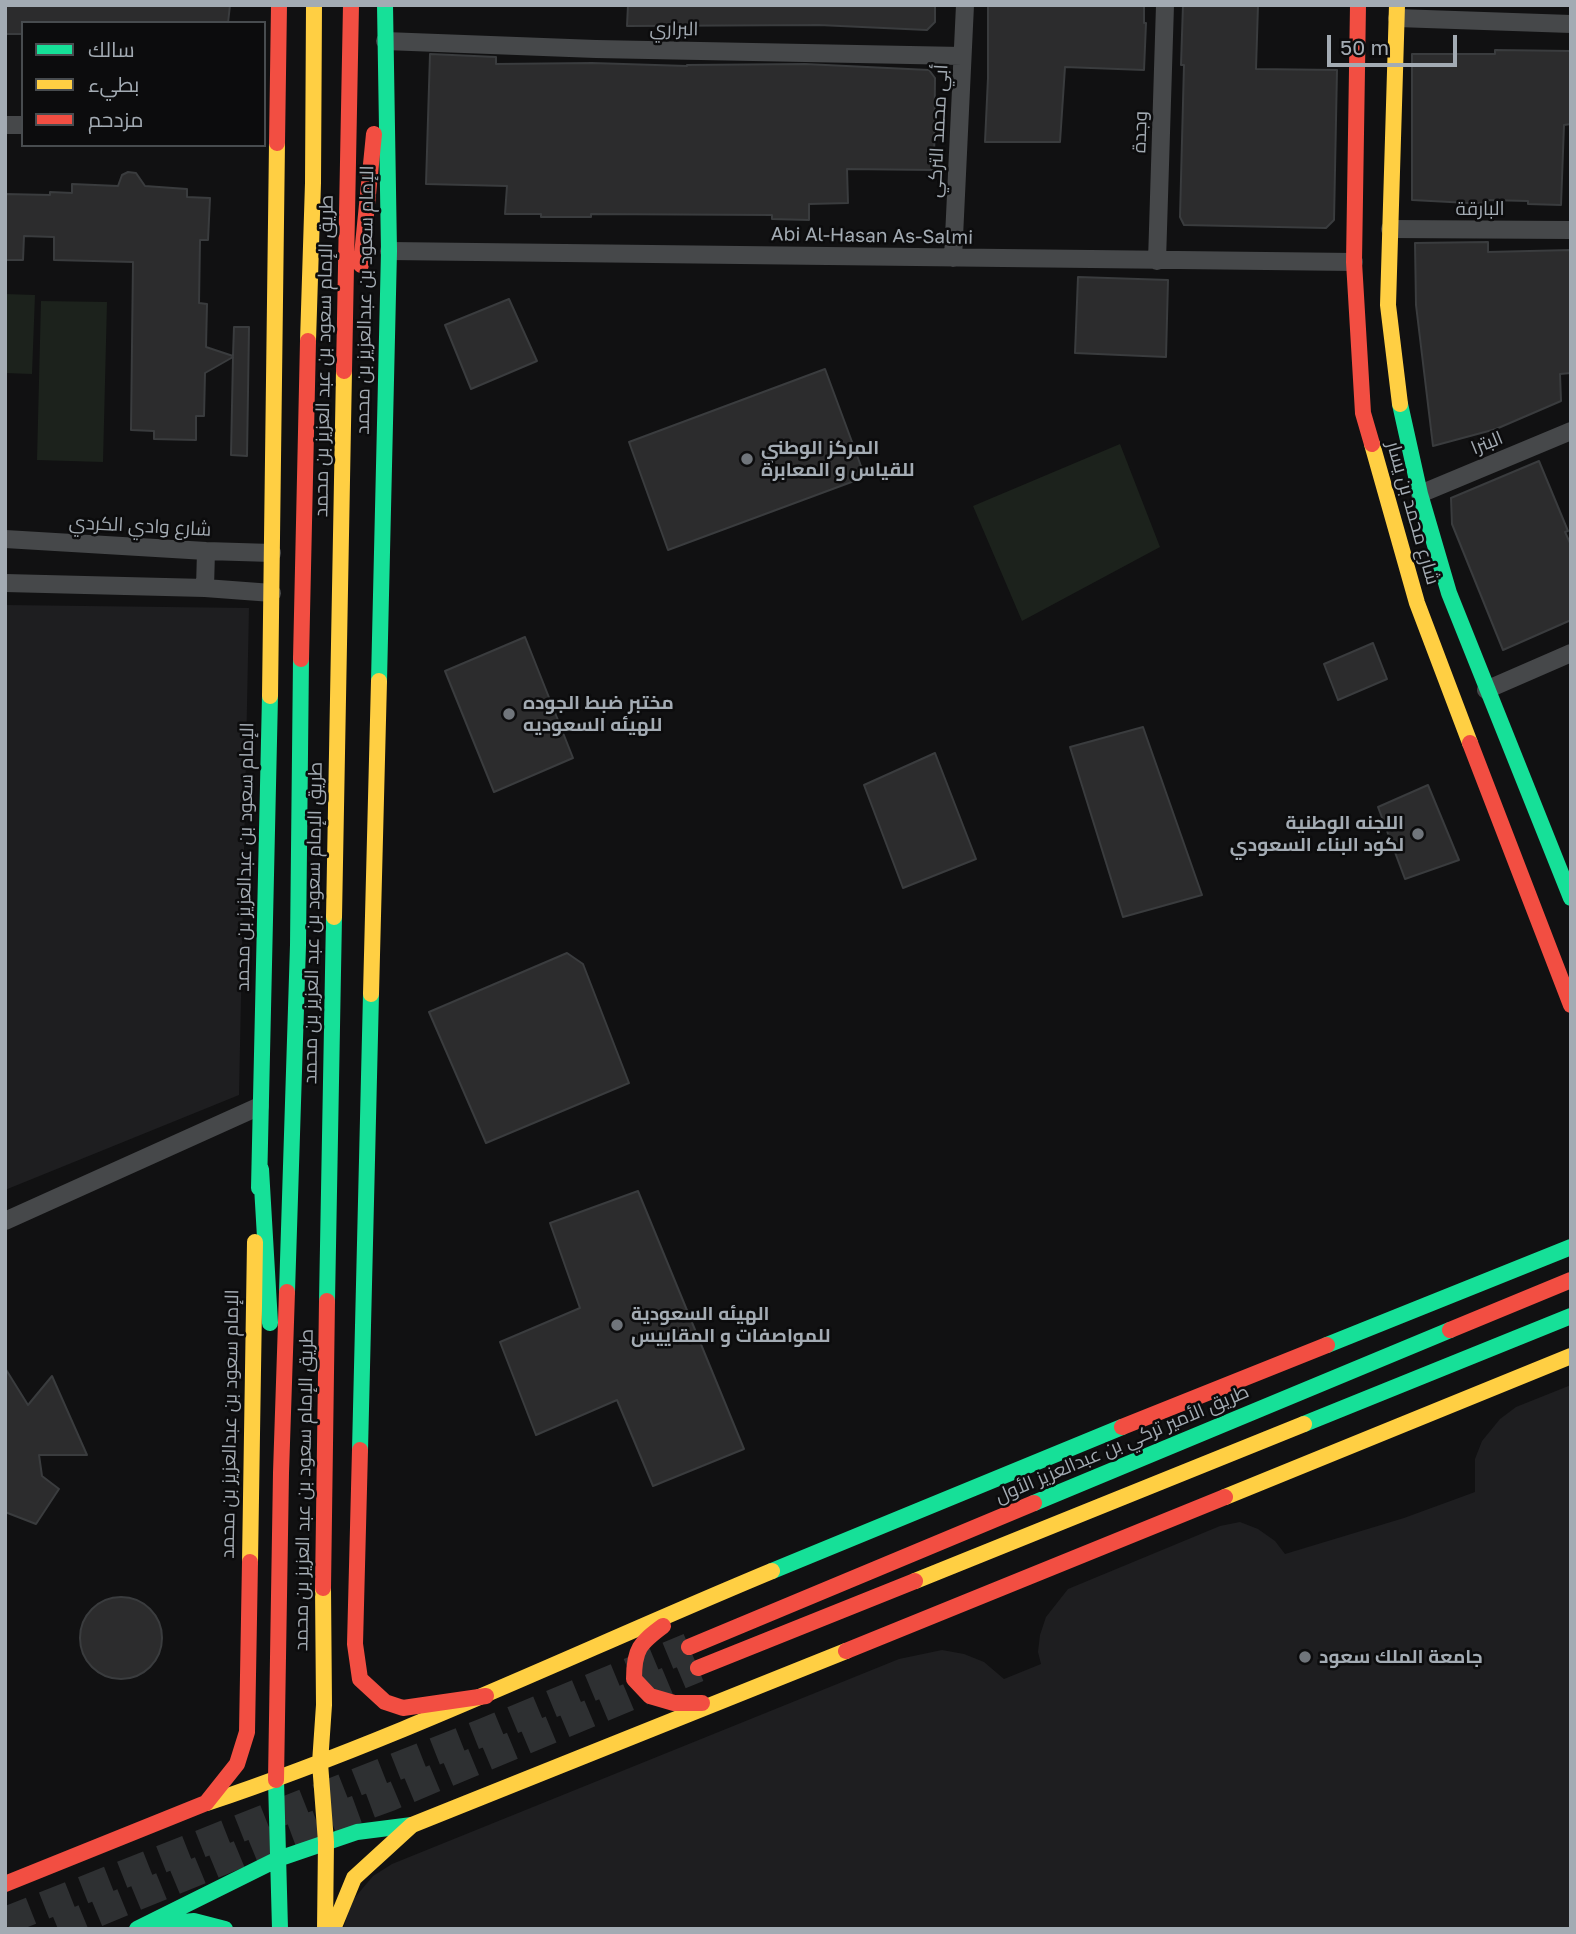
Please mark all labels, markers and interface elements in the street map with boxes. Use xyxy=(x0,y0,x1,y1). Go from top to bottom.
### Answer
street label: البراري xyxy=(649,17,699,41)
legend xyxy=(21,21,266,147)
scale bar xyxy=(1331,21,1460,65)
text: 50 m xyxy=(1340,34,1389,60)
text: سالك xyxy=(88,36,135,62)
street label: أبي محمد التركي xyxy=(923,64,953,198)
text: بطيء xyxy=(88,71,139,97)
text: مزدحم xyxy=(88,106,143,132)
street label: وجدة xyxy=(1128,111,1152,153)
street label: الإمام سعود بن عبدالعزيز بن محمد xyxy=(351,165,379,435)
street label: طريق الإمام سعود بن عبد العزيز بن محمد xyxy=(310,195,338,517)
street label: البارقة xyxy=(1455,198,1505,220)
street label: Abi Al-Hasan As-Salmi xyxy=(771,223,973,249)
street label: البترا xyxy=(1468,426,1506,460)
place label: المركز الوطني للقياس و المعابرة xyxy=(761,437,915,481)
street label: شارع محمد بن يسار xyxy=(1382,439,1444,587)
marker: المركز الوطني للقياس و المعابرة xyxy=(739,451,755,467)
street label: شارع وادي الكردي xyxy=(68,511,212,541)
place label: مختبر ضبط الجوده للهيئه السعوديه xyxy=(523,692,674,736)
marker: مختبر ضبط الجوده للهيئه السعوديه xyxy=(501,706,517,722)
street label: الإمام سعود بن عبدالعزيز بن محمد xyxy=(231,722,259,992)
street label: طريق الإمام سعود بن عبد العزيز بن محمد xyxy=(299,762,327,1084)
place label: اللجنه الوطنية لكود البناء السعودي xyxy=(1230,812,1404,856)
marker: اللجنه الوطنية لكود البناء السعودي xyxy=(1410,826,1426,842)
street label: الإمام سعود بن عبدالعزيز بن محمد xyxy=(216,1289,244,1559)
place label: الهيئه السعودية للمواصفات و المقاييس xyxy=(631,1303,831,1347)
marker: الهيئه السعودية للمواصفات و المقاييس xyxy=(609,1317,625,1333)
street label: طريق الإمام سعود بن عبد العزيز بن محمد xyxy=(290,1329,318,1651)
street label: طريق الأمير تركي بن عبدالعزيز الأول xyxy=(992,1380,1252,1508)
place label: جامعة الملك سعود xyxy=(1319,1646,1483,1668)
marker: جامعة الملك سعود xyxy=(1297,1649,1313,1665)

